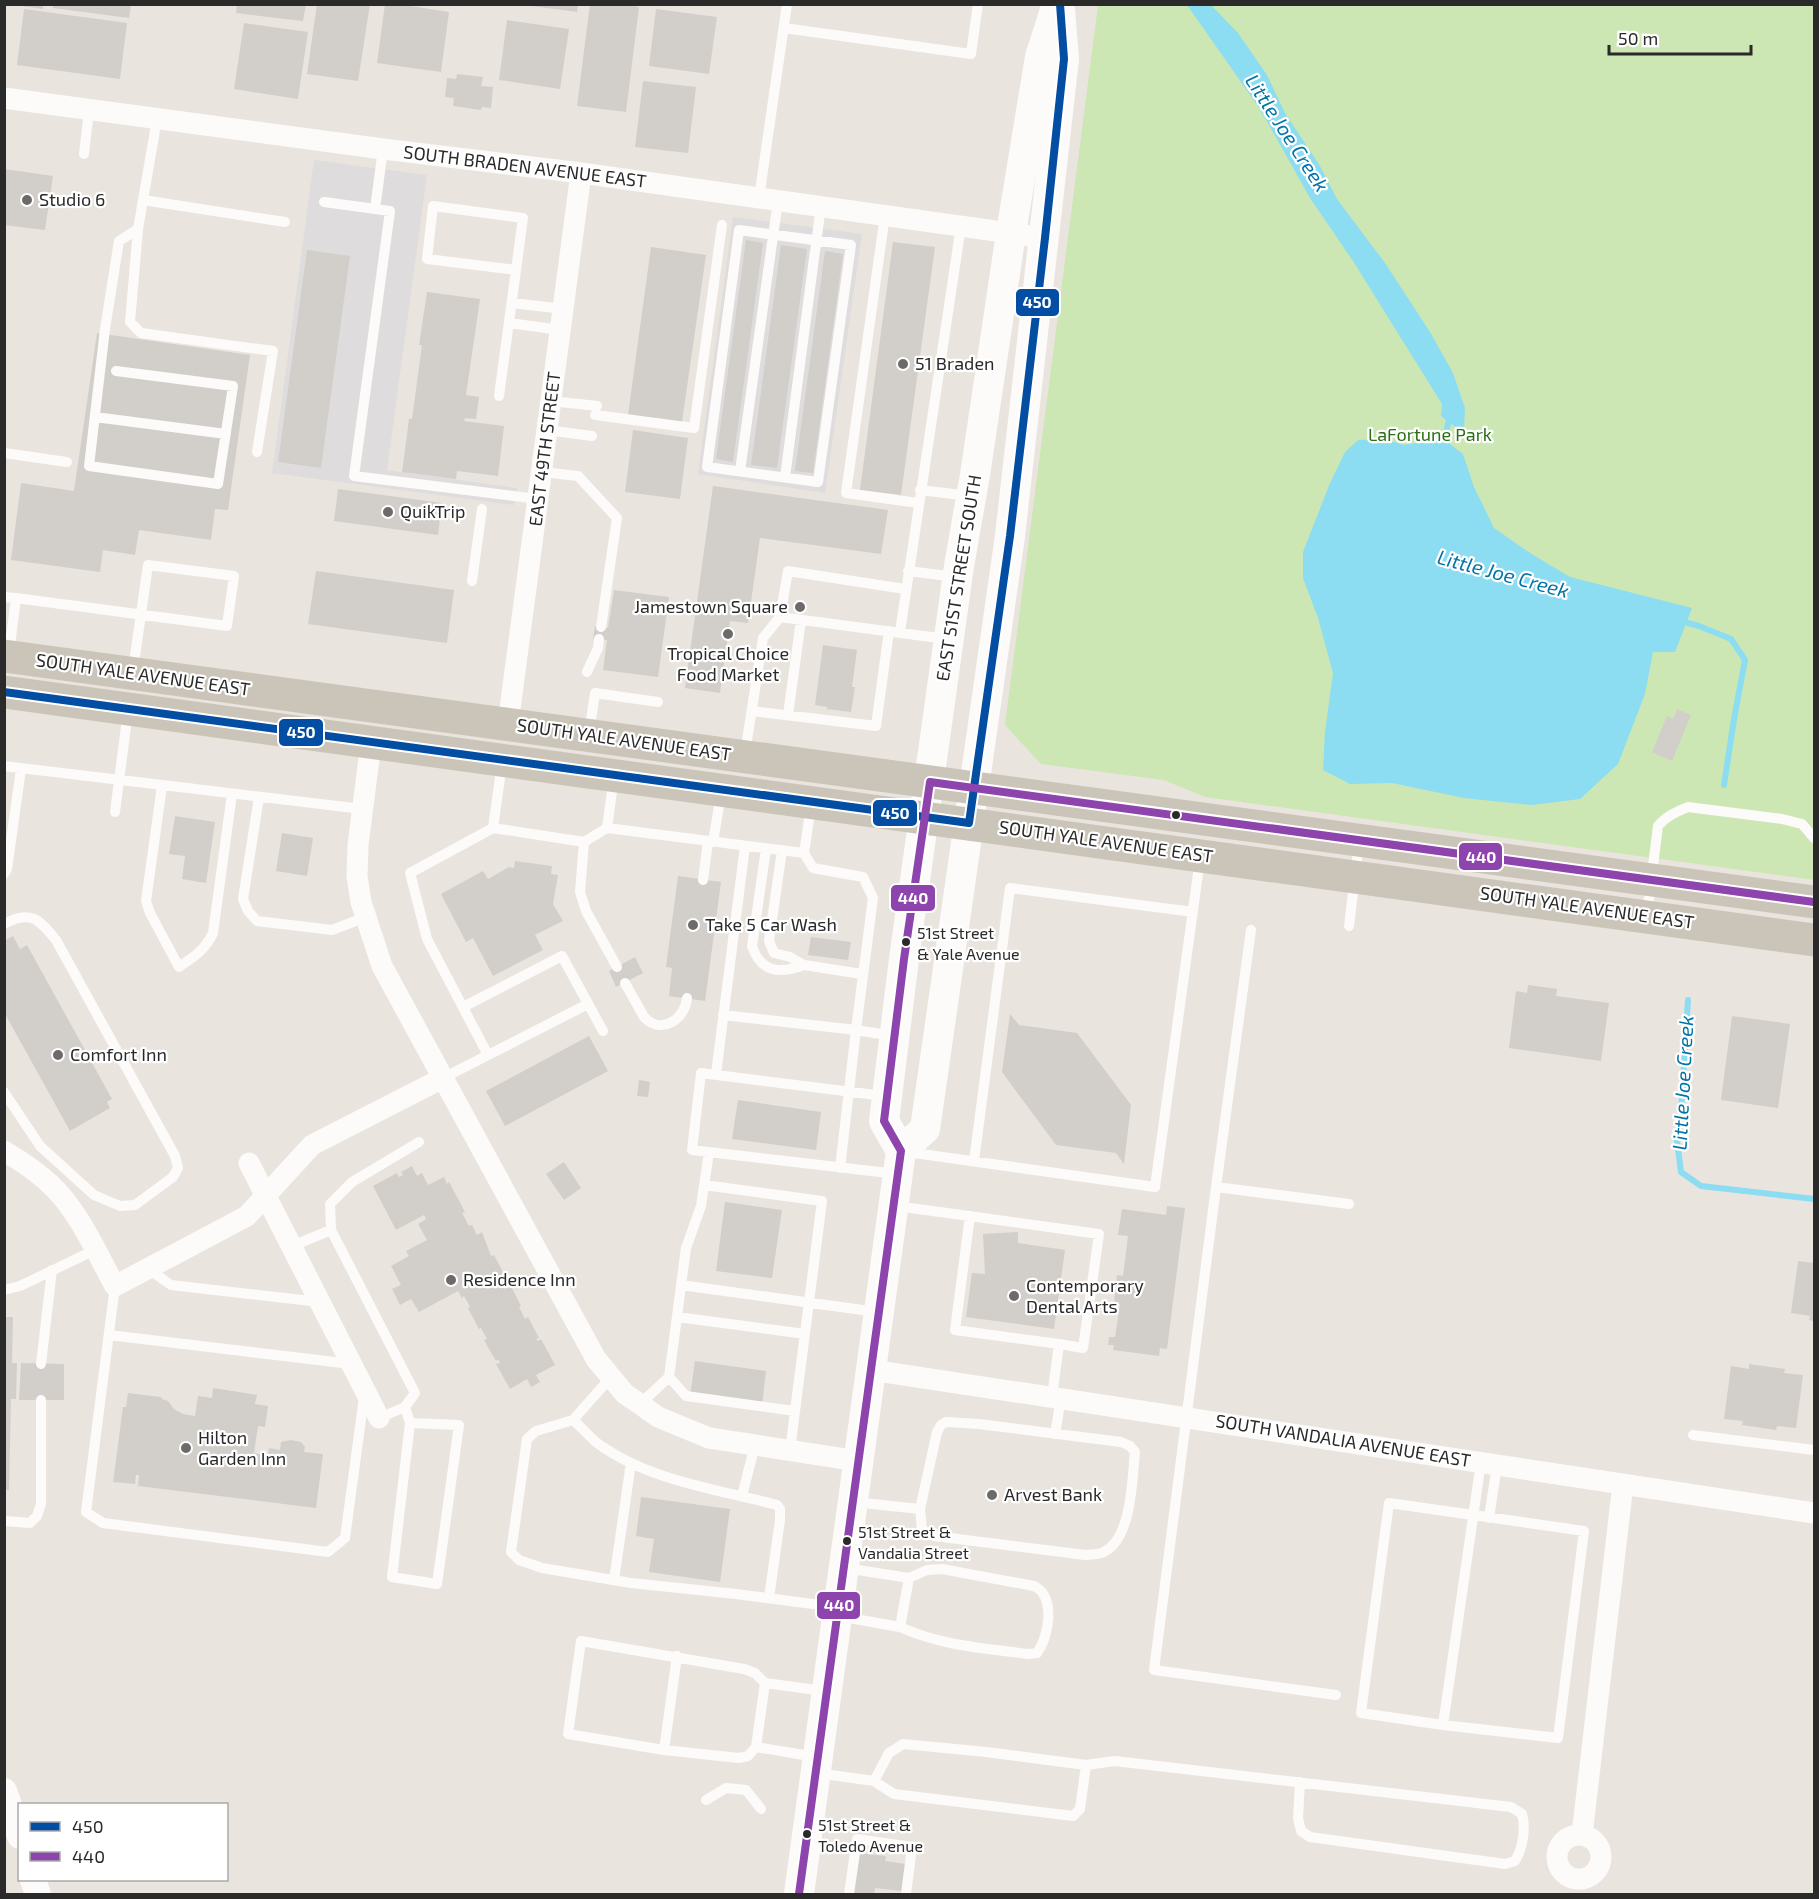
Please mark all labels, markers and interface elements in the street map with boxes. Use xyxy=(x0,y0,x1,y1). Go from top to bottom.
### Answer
scale bar xyxy=(1609,18,1752,56)
text: 50 m xyxy=(1618,27,1658,49)
water label: Little Joe Creek xyxy=(1241,69,1335,196)
street label: SOUTH BRADEN AVENUE EAST xyxy=(402,140,648,192)
place label: Studio 6 xyxy=(39,188,105,210)
marker: Studio 6 xyxy=(20,193,34,207)
line badge: 450 xyxy=(1015,288,1060,317)
text: 450 xyxy=(1022,292,1052,311)
place label: 51 Braden xyxy=(915,352,995,374)
marker: 51 Braden xyxy=(896,357,910,371)
street label: EAST 49TH STREET xyxy=(524,370,564,527)
park label: LaFortune Park xyxy=(1368,423,1492,445)
street label: EAST 51ST STREET SOUTH xyxy=(931,473,985,683)
place label: QuikTrip xyxy=(400,500,465,522)
marker: QuikTrip xyxy=(381,505,395,519)
water label: Little Joe Creek xyxy=(1435,544,1572,602)
place label: Jamestown Square xyxy=(634,595,788,617)
marker: Jamestown Square xyxy=(793,600,807,614)
marker: Tropical Choice Food Market xyxy=(721,627,735,641)
place label: Tropical Choice Food Market xyxy=(667,642,789,685)
street label: SOUTH YALE AVENUE EAST xyxy=(35,648,252,700)
street label: SOUTH YALE AVENUE EAST xyxy=(516,713,733,765)
line badge: 450 xyxy=(278,718,324,747)
text: 450 xyxy=(286,722,316,741)
line badge: 450 xyxy=(872,799,918,827)
text: 450 xyxy=(880,803,910,822)
unlabelled marker xyxy=(1170,809,1182,821)
street label: SOUTH YALE AVENUE EAST xyxy=(998,815,1215,867)
line badge: 440 xyxy=(1458,842,1503,871)
text: 440 xyxy=(1466,847,1496,866)
street label: SOUTH YALE AVENUE EAST xyxy=(1479,881,1696,933)
line badge: 440 xyxy=(890,884,936,912)
text: 440 xyxy=(898,888,928,907)
place label: Take 5 Car Wash xyxy=(705,913,837,935)
marker: Take 5 Car Wash xyxy=(686,918,700,932)
place label: 51st Street & Yale Avenue xyxy=(917,923,1020,963)
marker: 51st Street & Yale Avenue xyxy=(900,936,912,948)
water label: Little Joe Creek xyxy=(1666,1015,1698,1151)
place label: Comfort Inn xyxy=(70,1043,167,1065)
marker: Comfort Inn xyxy=(51,1048,65,1062)
place label: Residence Inn xyxy=(463,1268,576,1290)
marker: Residence Inn xyxy=(444,1273,458,1287)
place label: Contemporary Dental Arts xyxy=(1026,1274,1144,1317)
marker: Contemporary Dental Arts xyxy=(1007,1289,1021,1303)
street label: SOUTH VANDALIA AVENUE EAST xyxy=(1214,1409,1473,1471)
place label: Hilton Garden Inn xyxy=(198,1426,286,1469)
marker: Hilton Garden Inn xyxy=(179,1441,193,1455)
place label: Arvest Bank xyxy=(1004,1483,1102,1505)
marker: Arvest Bank xyxy=(985,1488,999,1502)
place label: 51st Street & Vandalia Street xyxy=(858,1522,969,1562)
marker: 51st Street & Vandalia Street xyxy=(841,1535,853,1547)
line badge: 440 xyxy=(816,1591,861,1620)
text: 440 xyxy=(824,1595,854,1614)
legend xyxy=(18,1803,228,1881)
text: 450 xyxy=(72,1815,104,1837)
place label: 51st Street & Toledo Avenue xyxy=(818,1815,923,1855)
marker: 51st Street & Toledo Avenue xyxy=(801,1828,813,1840)
text: 440 xyxy=(72,1845,105,1867)

